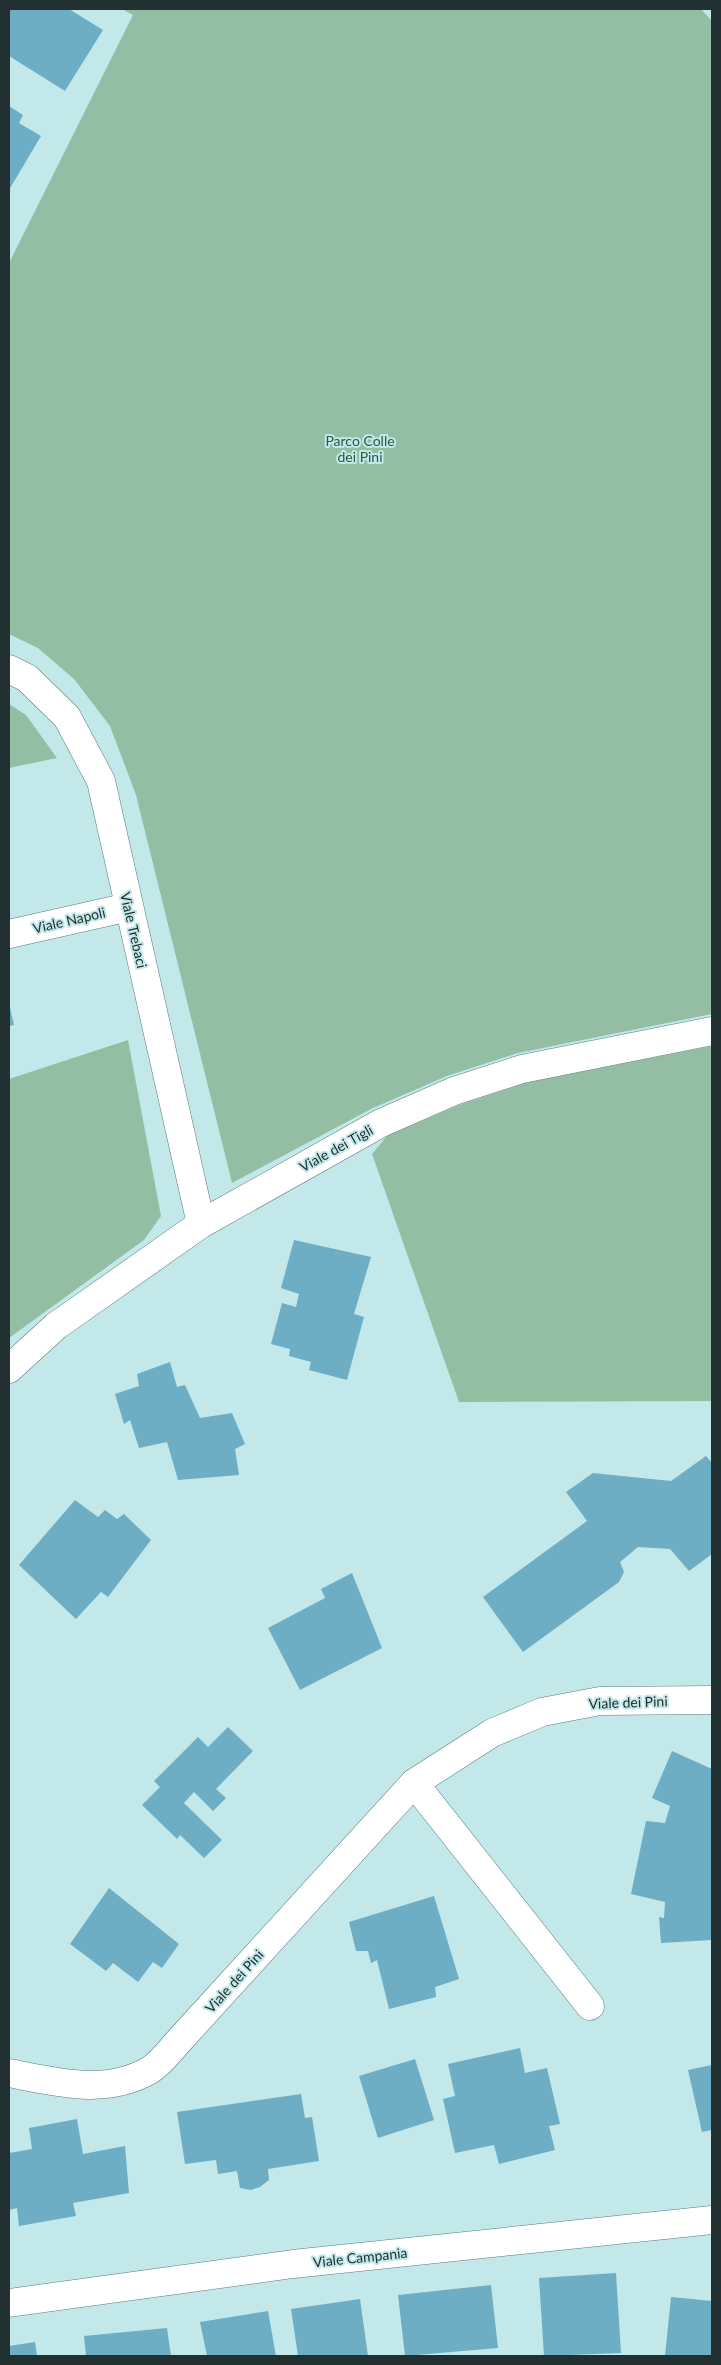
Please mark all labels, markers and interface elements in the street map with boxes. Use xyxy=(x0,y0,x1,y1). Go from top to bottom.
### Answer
park label: Parco Colle dei Pini xyxy=(325,432,395,465)
street label: Viale Trebaci xyxy=(117,890,151,970)
street label: Viale Napoli xyxy=(31,903,107,937)
street label: Viale dei Tigli xyxy=(296,1121,376,1175)
street label: Viale dei Pini xyxy=(588,1692,668,1712)
street label: Viale dei Pini xyxy=(201,1946,267,2016)
street label: Viale Campania xyxy=(312,2244,408,2270)

